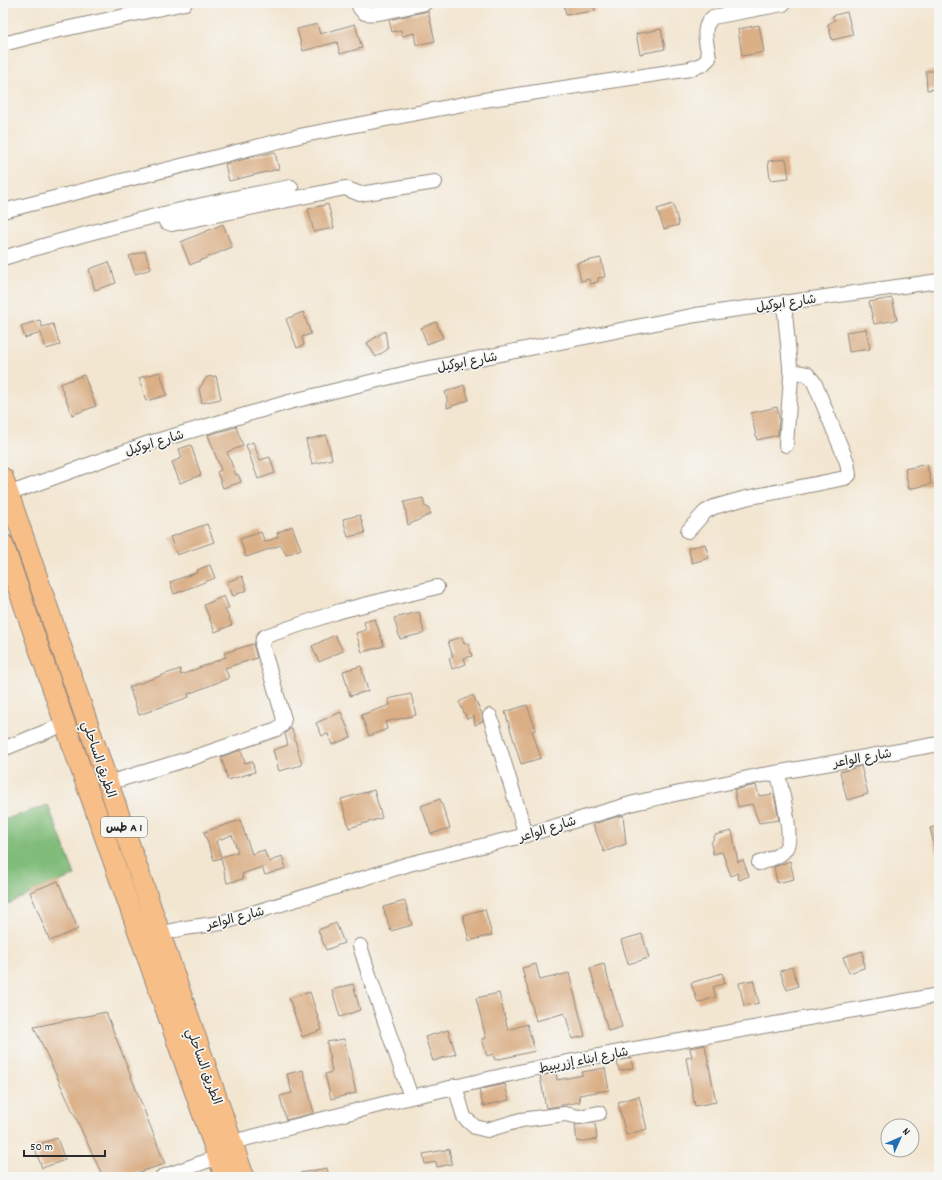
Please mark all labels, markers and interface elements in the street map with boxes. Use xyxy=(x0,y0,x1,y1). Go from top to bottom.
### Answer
street label: شارع ابوكيل xyxy=(755,291,818,318)
street label: شارع ابوكيل xyxy=(436,348,499,379)
street label: شارع ابوكيل xyxy=(123,426,187,462)
street label: الطريق الساحلي xyxy=(76,719,120,801)
street label: شارع الواعر xyxy=(831,745,893,774)
street label: شارع الواعر xyxy=(516,813,579,848)
road number: طس A 1 xyxy=(101,817,147,837)
street label: شارع الواعر xyxy=(204,903,267,936)
street label: الطريق الساحلي xyxy=(180,1026,225,1108)
street label: شارع ابناء إزريبيط xyxy=(537,1043,630,1080)
north arrow xyxy=(880,1118,920,1158)
text: N xyxy=(898,1125,914,1140)
scale bar xyxy=(24,1132,105,1158)
text: 50 m xyxy=(30,1139,53,1156)

